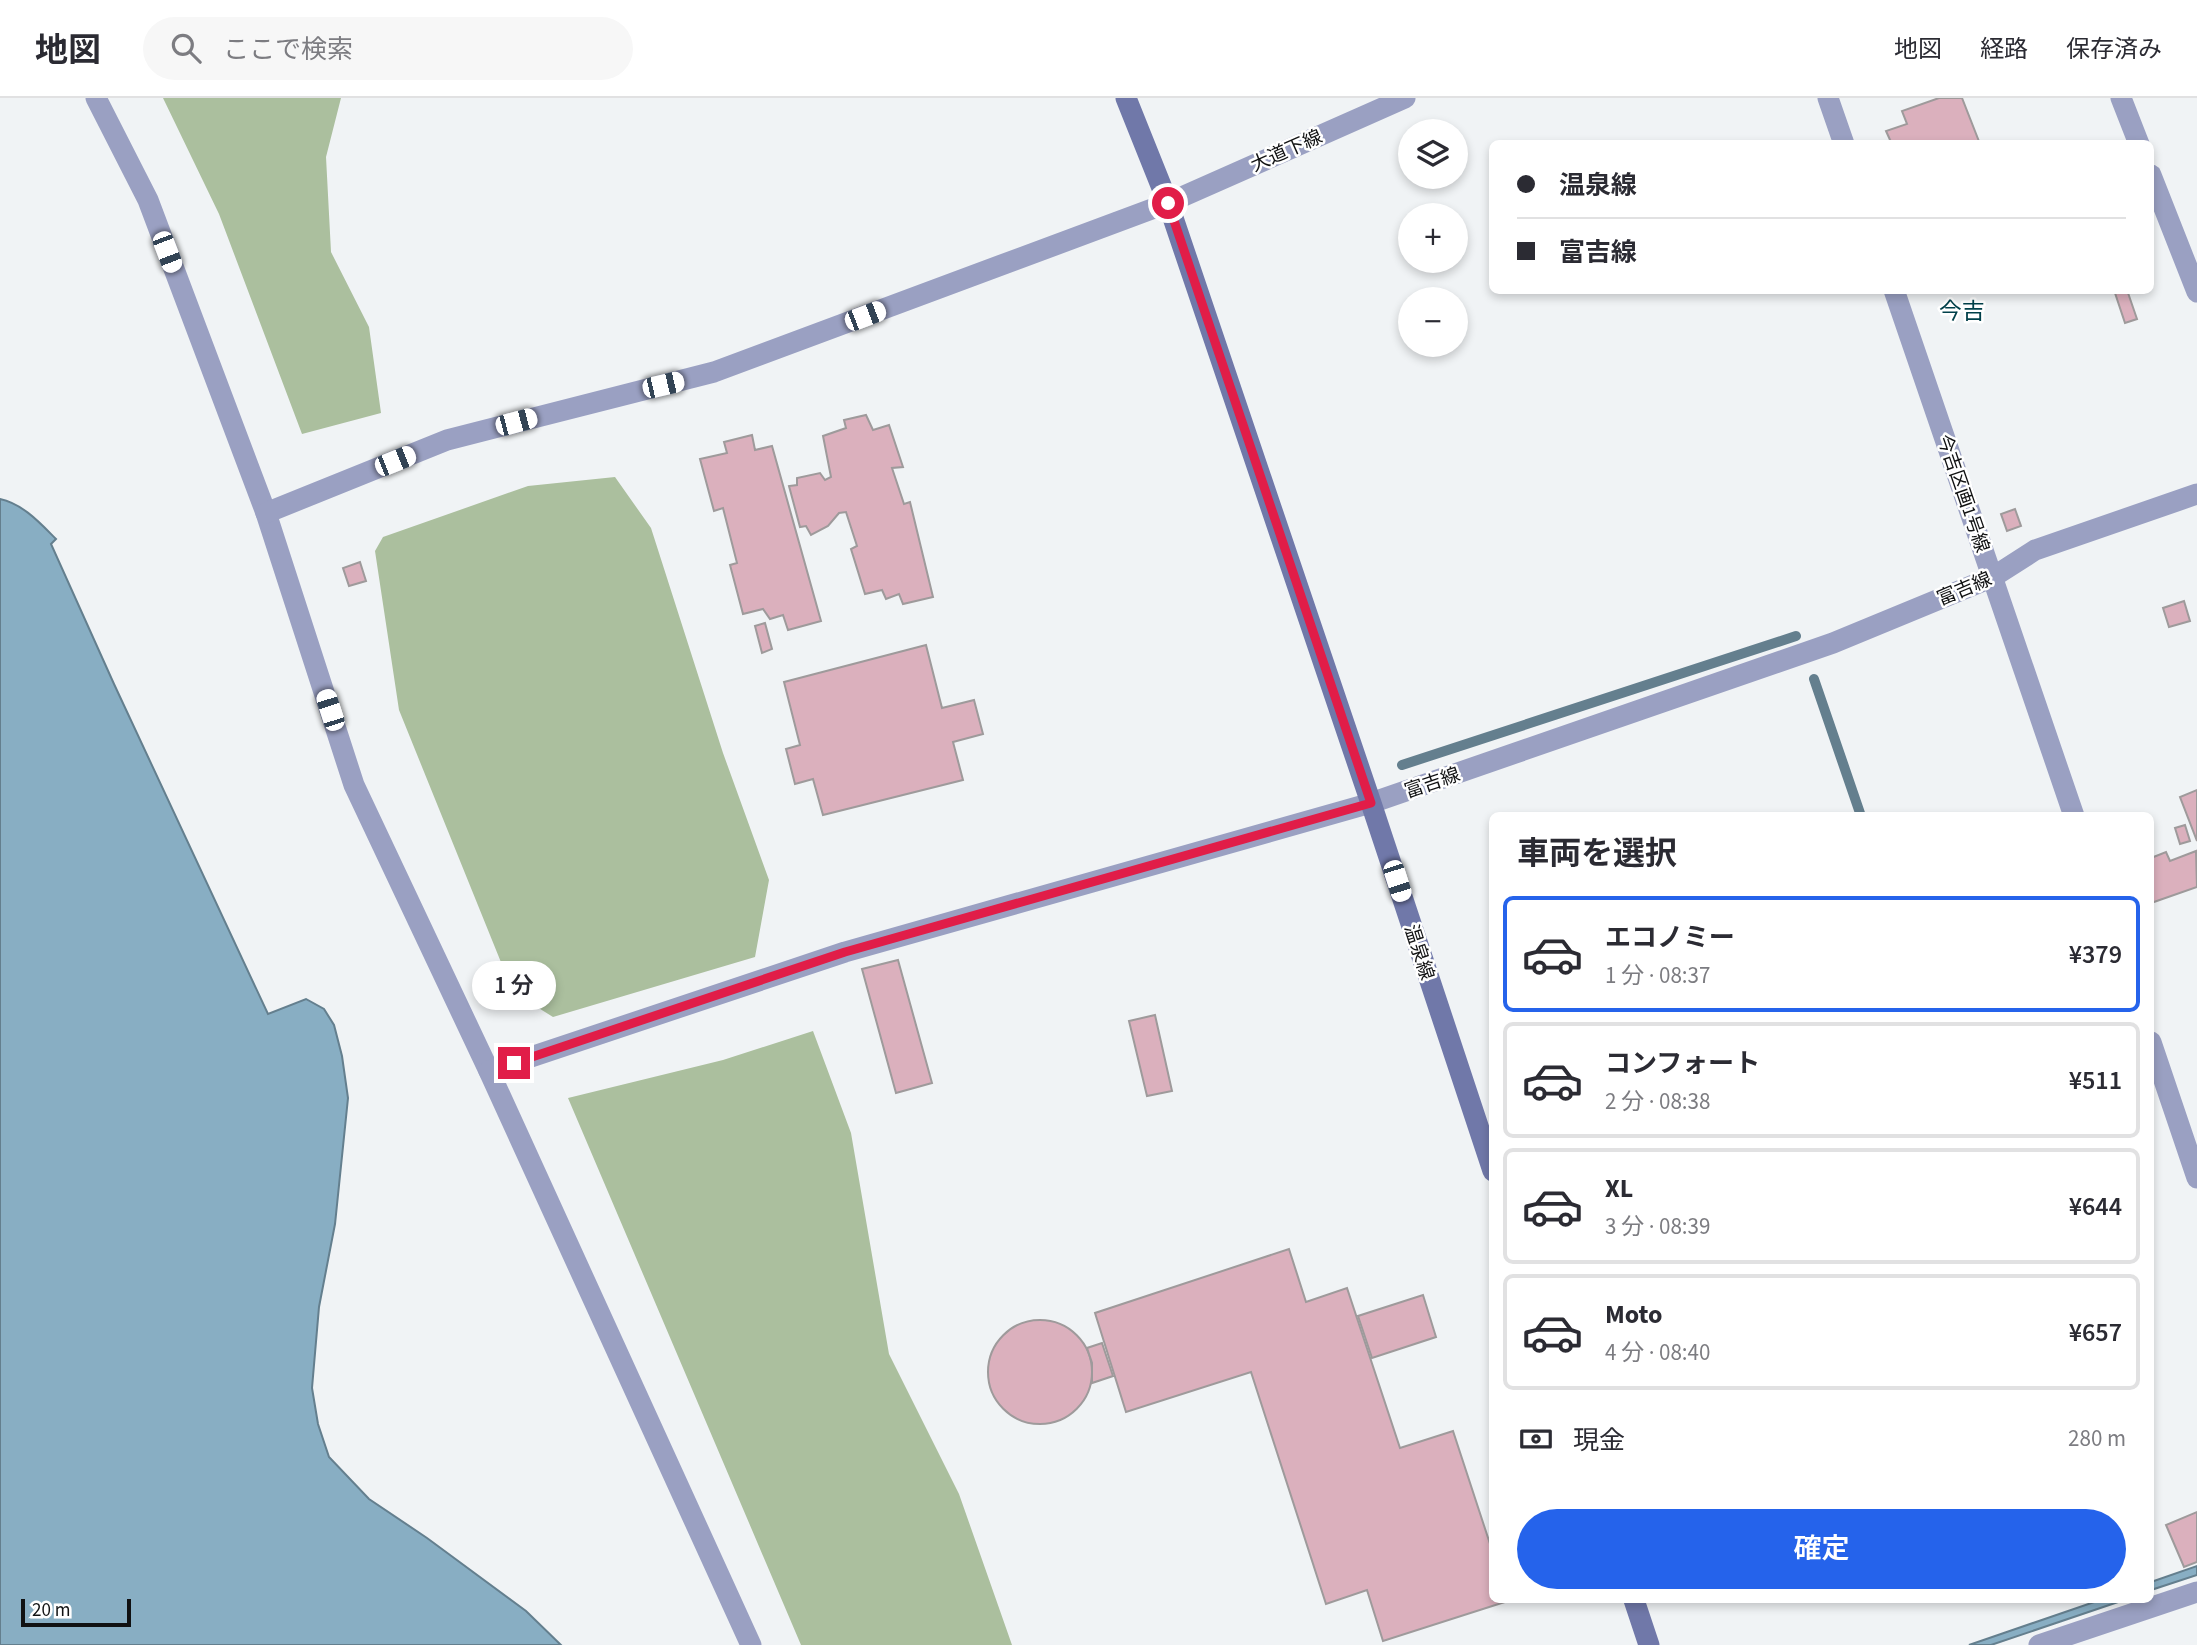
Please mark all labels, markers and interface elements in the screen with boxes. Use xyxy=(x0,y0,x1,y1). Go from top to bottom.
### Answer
search box xyxy=(143,17,633,80)
text: 地図 xyxy=(35,27,101,74)
icon: search xyxy=(167,29,205,67)
text: ここで検索 xyxy=(223,31,353,68)
text: 地図 xyxy=(1894,32,1942,67)
text: 経路 xyxy=(1980,32,2028,67)
text: 保存済み xyxy=(2066,32,2162,67)
map controls xyxy=(1398,119,1468,357)
button: layers xyxy=(1398,119,1468,189)
street label: 大道下線 xyxy=(1246,124,1327,179)
text: 温泉線 xyxy=(1559,167,1637,204)
route start xyxy=(1152,187,1184,219)
button: + xyxy=(1398,203,1468,273)
car xyxy=(150,229,185,275)
text: 富吉線 xyxy=(1559,234,1637,271)
button: − xyxy=(1398,287,1468,357)
district label: 今吉 xyxy=(1939,295,1985,328)
car xyxy=(842,299,889,333)
car xyxy=(641,370,686,400)
car xyxy=(493,406,540,438)
street label: 今吉区画1号線 xyxy=(1930,431,1995,556)
car xyxy=(372,443,419,479)
street label: 富吉線 xyxy=(1933,566,1996,613)
car xyxy=(314,687,347,733)
street label: 富吉線 xyxy=(1401,761,1464,805)
text: 車両を選択 xyxy=(1517,831,1677,877)
car xyxy=(1381,858,1414,904)
text: エコノミー xyxy=(1605,919,1735,956)
street label: 温泉線 xyxy=(1397,921,1440,984)
icon: car xyxy=(1521,923,1584,986)
text: ¥379 xyxy=(2069,936,2122,973)
text: 1 分 · 08:37 xyxy=(1605,959,1710,992)
callout: 1 分 xyxy=(472,962,556,1010)
text: 1 分 xyxy=(494,969,534,1002)
text: コンフォート xyxy=(1605,1045,1760,1082)
route end xyxy=(498,1047,530,1079)
icon: car xyxy=(1521,1049,1584,1112)
text: ¥511 xyxy=(2069,1062,2122,1099)
text: 2 分 · 08:38 xyxy=(1605,1085,1710,1118)
text: XL xyxy=(1605,1170,1633,1207)
icon: car xyxy=(1521,1175,1584,1238)
text: ¥644 xyxy=(2069,1188,2122,1225)
text: 3 分 · 08:39 xyxy=(1605,1210,1710,1243)
text: Moto xyxy=(1605,1296,1662,1333)
icon: car xyxy=(1521,1301,1584,1364)
text: ¥657 xyxy=(2069,1314,2122,1351)
text: 4 分 · 08:40 xyxy=(1605,1336,1710,1369)
icon: cash xyxy=(1517,1420,1555,1458)
text: 現金 xyxy=(1573,1422,1625,1459)
text: 280 m xyxy=(2068,1422,2126,1455)
button: 確定 xyxy=(1517,1509,2126,1589)
scale bar xyxy=(21,1596,131,1628)
text: 20 m xyxy=(32,1597,70,1624)

